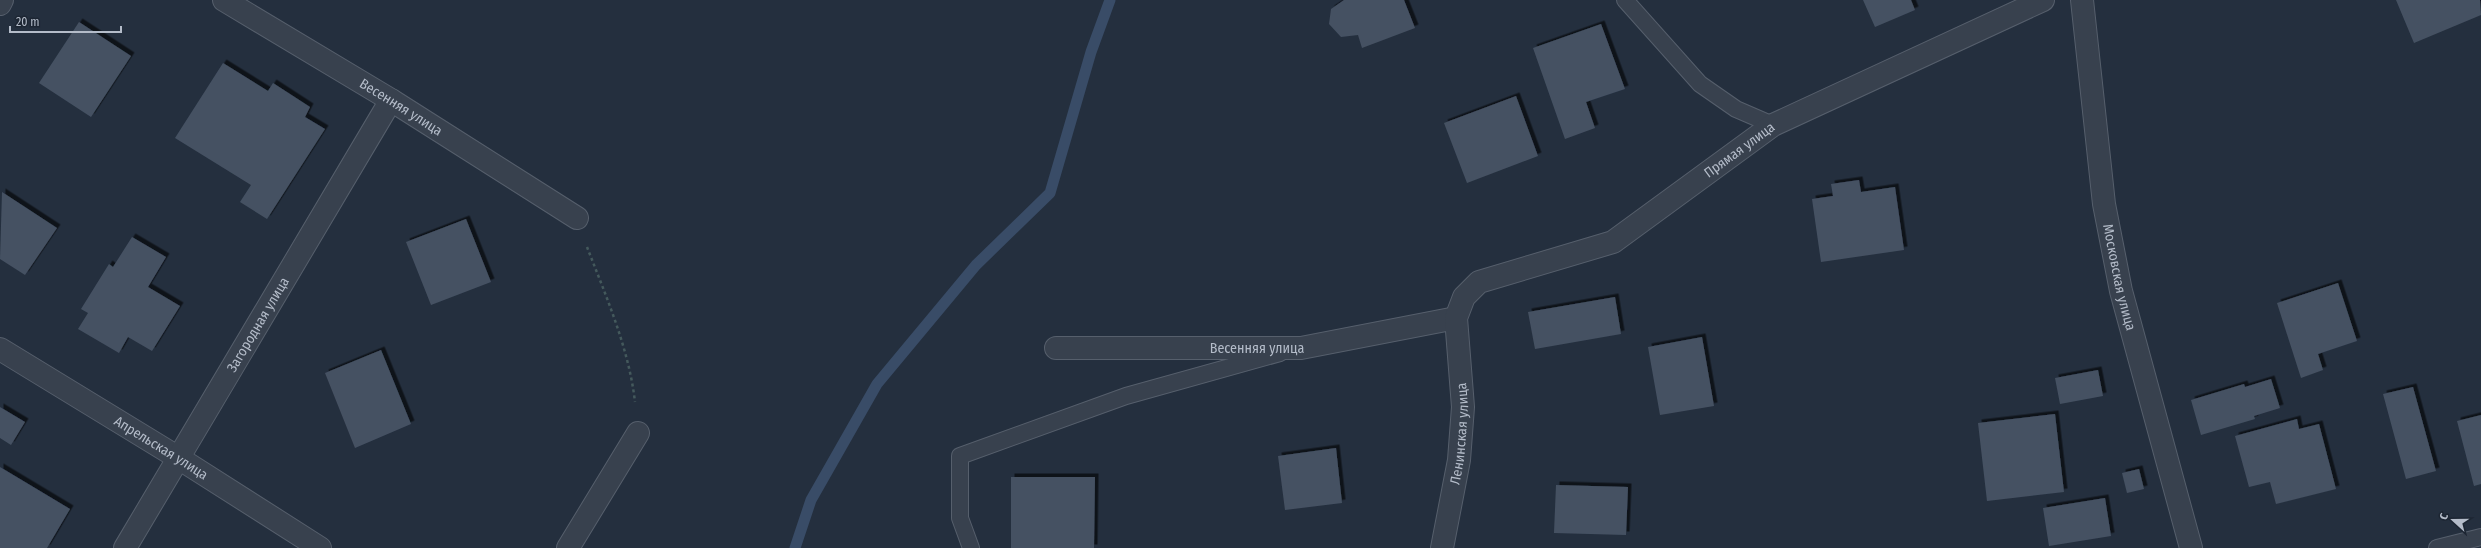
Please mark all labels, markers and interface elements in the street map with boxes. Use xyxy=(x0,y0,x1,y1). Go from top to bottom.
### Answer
scale bar xyxy=(10,8,121,34)
text: 20 m xyxy=(16,15,40,29)
street label: Весенняя улица xyxy=(357,75,446,139)
street label: Прямая улица xyxy=(1701,118,1778,181)
street label: Московская улица xyxy=(2100,222,2140,332)
street label: Загородная улица xyxy=(223,274,293,375)
street label: Весенняя улица xyxy=(1210,340,1304,357)
street label: Ленинская улица xyxy=(1446,382,1472,486)
street label: Апрельская улица xyxy=(111,412,211,483)
north arrow xyxy=(2433,500,2473,540)
text: С xyxy=(2437,511,2451,522)

